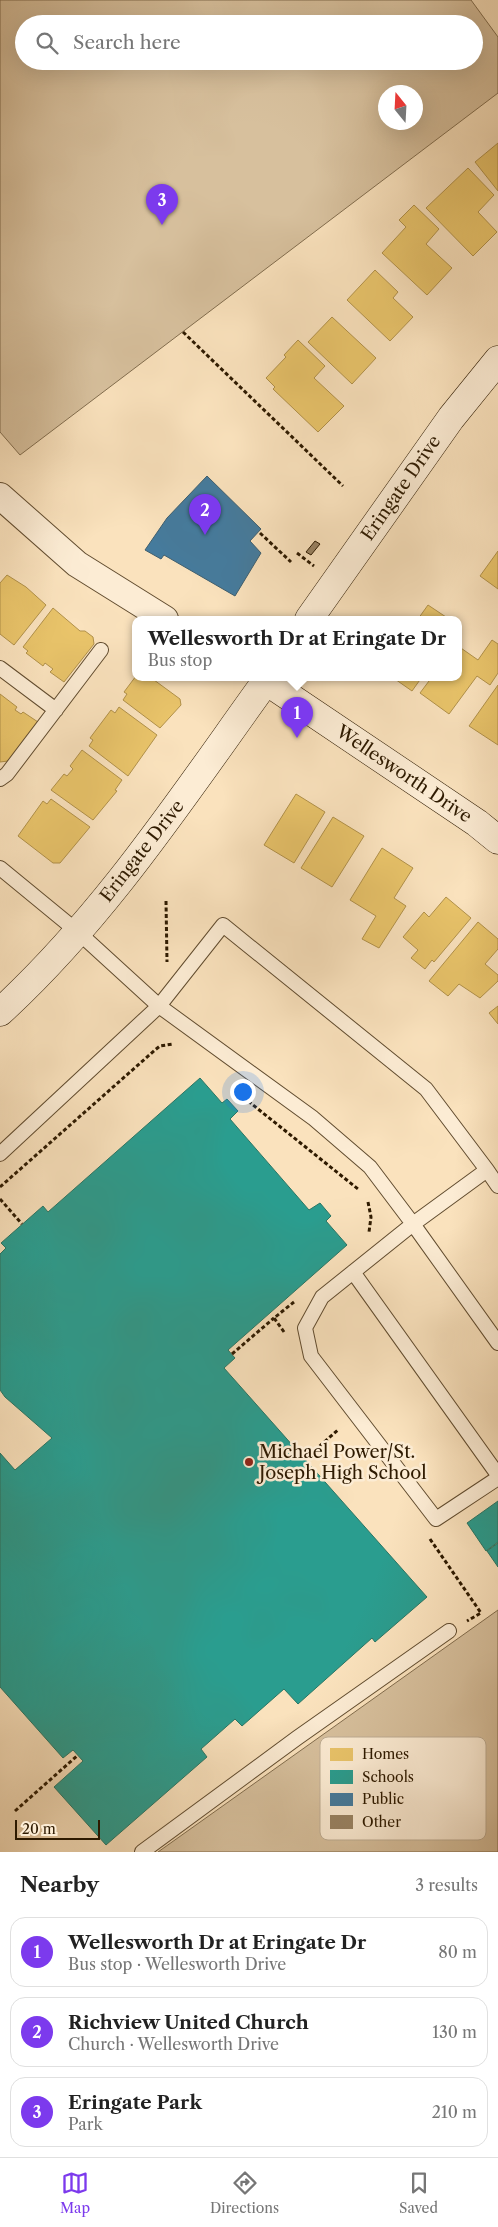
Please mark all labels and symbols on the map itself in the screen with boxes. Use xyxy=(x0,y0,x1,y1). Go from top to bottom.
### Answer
north arrow xyxy=(378,85,423,130)
pin: 3 xyxy=(146,184,178,225)
street label: Eringate Drive xyxy=(357,431,445,545)
pin: 2 xyxy=(189,494,221,535)
pin: 1 xyxy=(281,697,313,738)
street label: Wellesworth Drive xyxy=(331,720,476,828)
street label: Eringate Drive xyxy=(95,795,189,907)
your location xyxy=(230,1079,256,1105)
place label: Michael Power/St. Joseph High School xyxy=(256,1441,427,1484)
marker: Michael Power/St. Joseph High School xyxy=(243,1456,255,1468)
legend xyxy=(320,1737,486,1840)
text: Homes xyxy=(362,1745,409,1763)
text: Schools xyxy=(362,1768,414,1786)
text: Public xyxy=(362,1790,404,1808)
text: Other xyxy=(362,1813,401,1831)
scale bar xyxy=(15,1817,100,1840)

